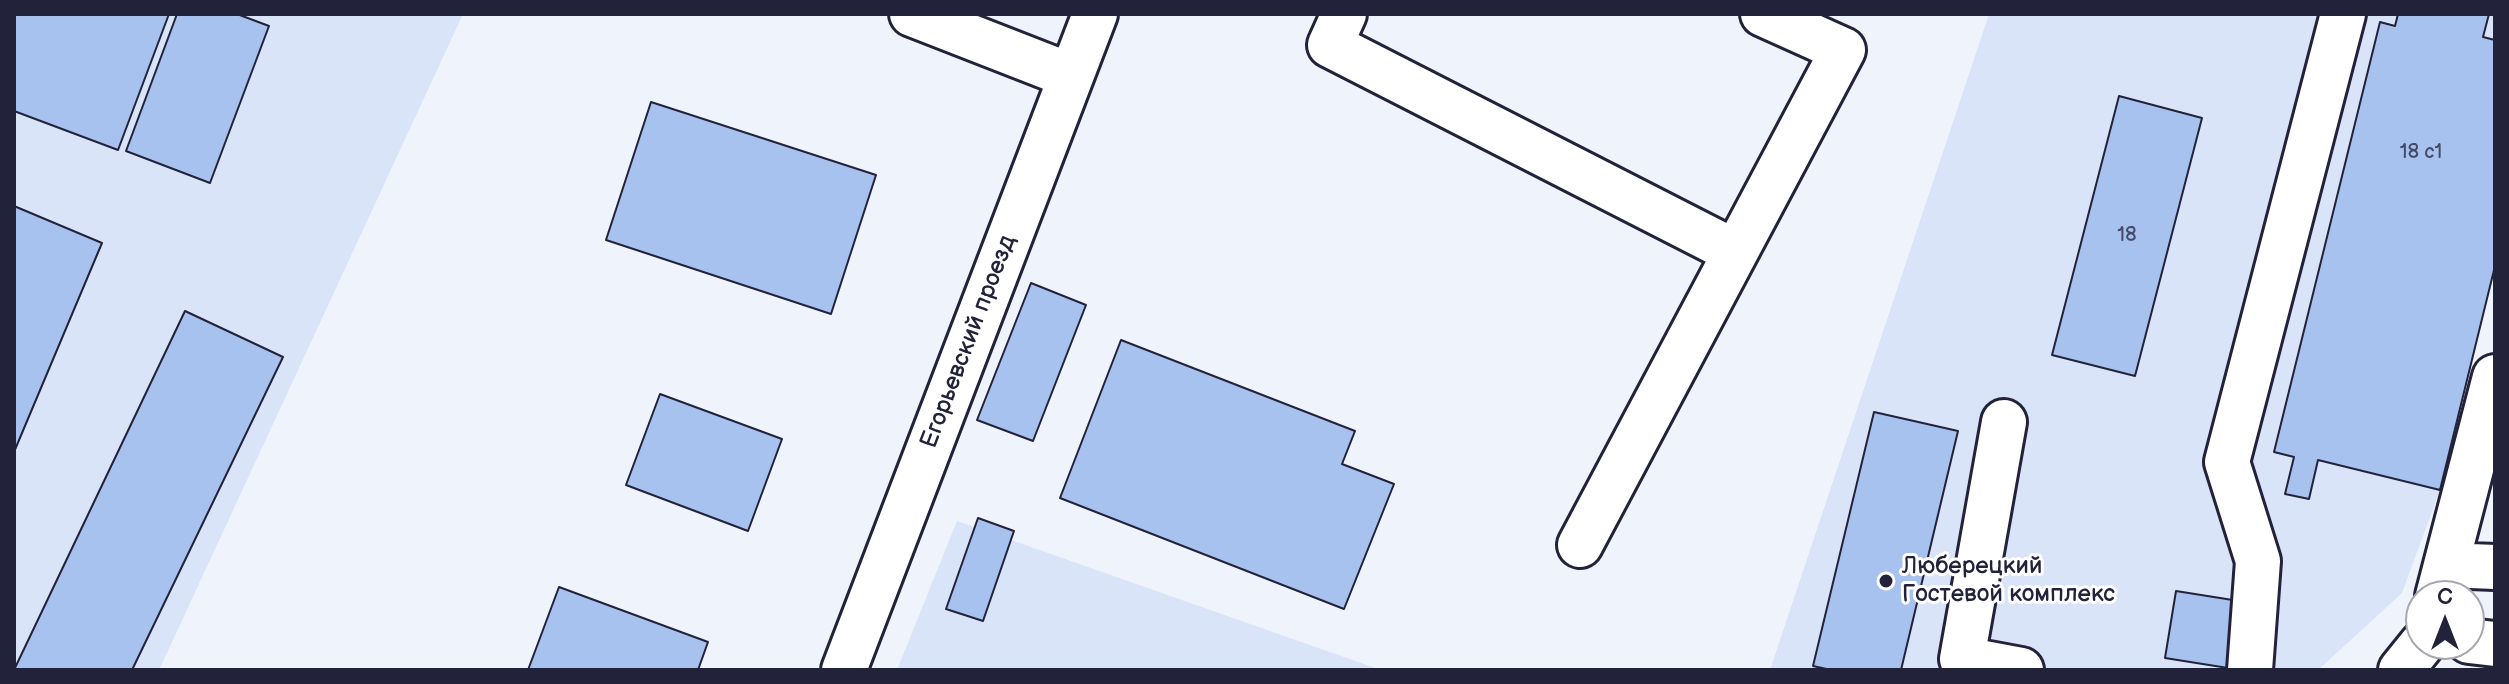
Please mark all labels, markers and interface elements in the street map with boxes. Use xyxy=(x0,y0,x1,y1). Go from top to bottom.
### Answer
house number: 18 с1 xyxy=(2400,141,2442,165)
house number: 18 xyxy=(2117,224,2137,248)
street label: Егорьевский проезд xyxy=(915,231,1023,453)
place label: Люберецкий Гостевой комплекс xyxy=(1902,553,2115,609)
marker: Люберецкий Гостевой комплекс xyxy=(1877,572,1895,590)
north arrow xyxy=(2405,580,2485,660)
text: С xyxy=(2437,584,2453,611)

